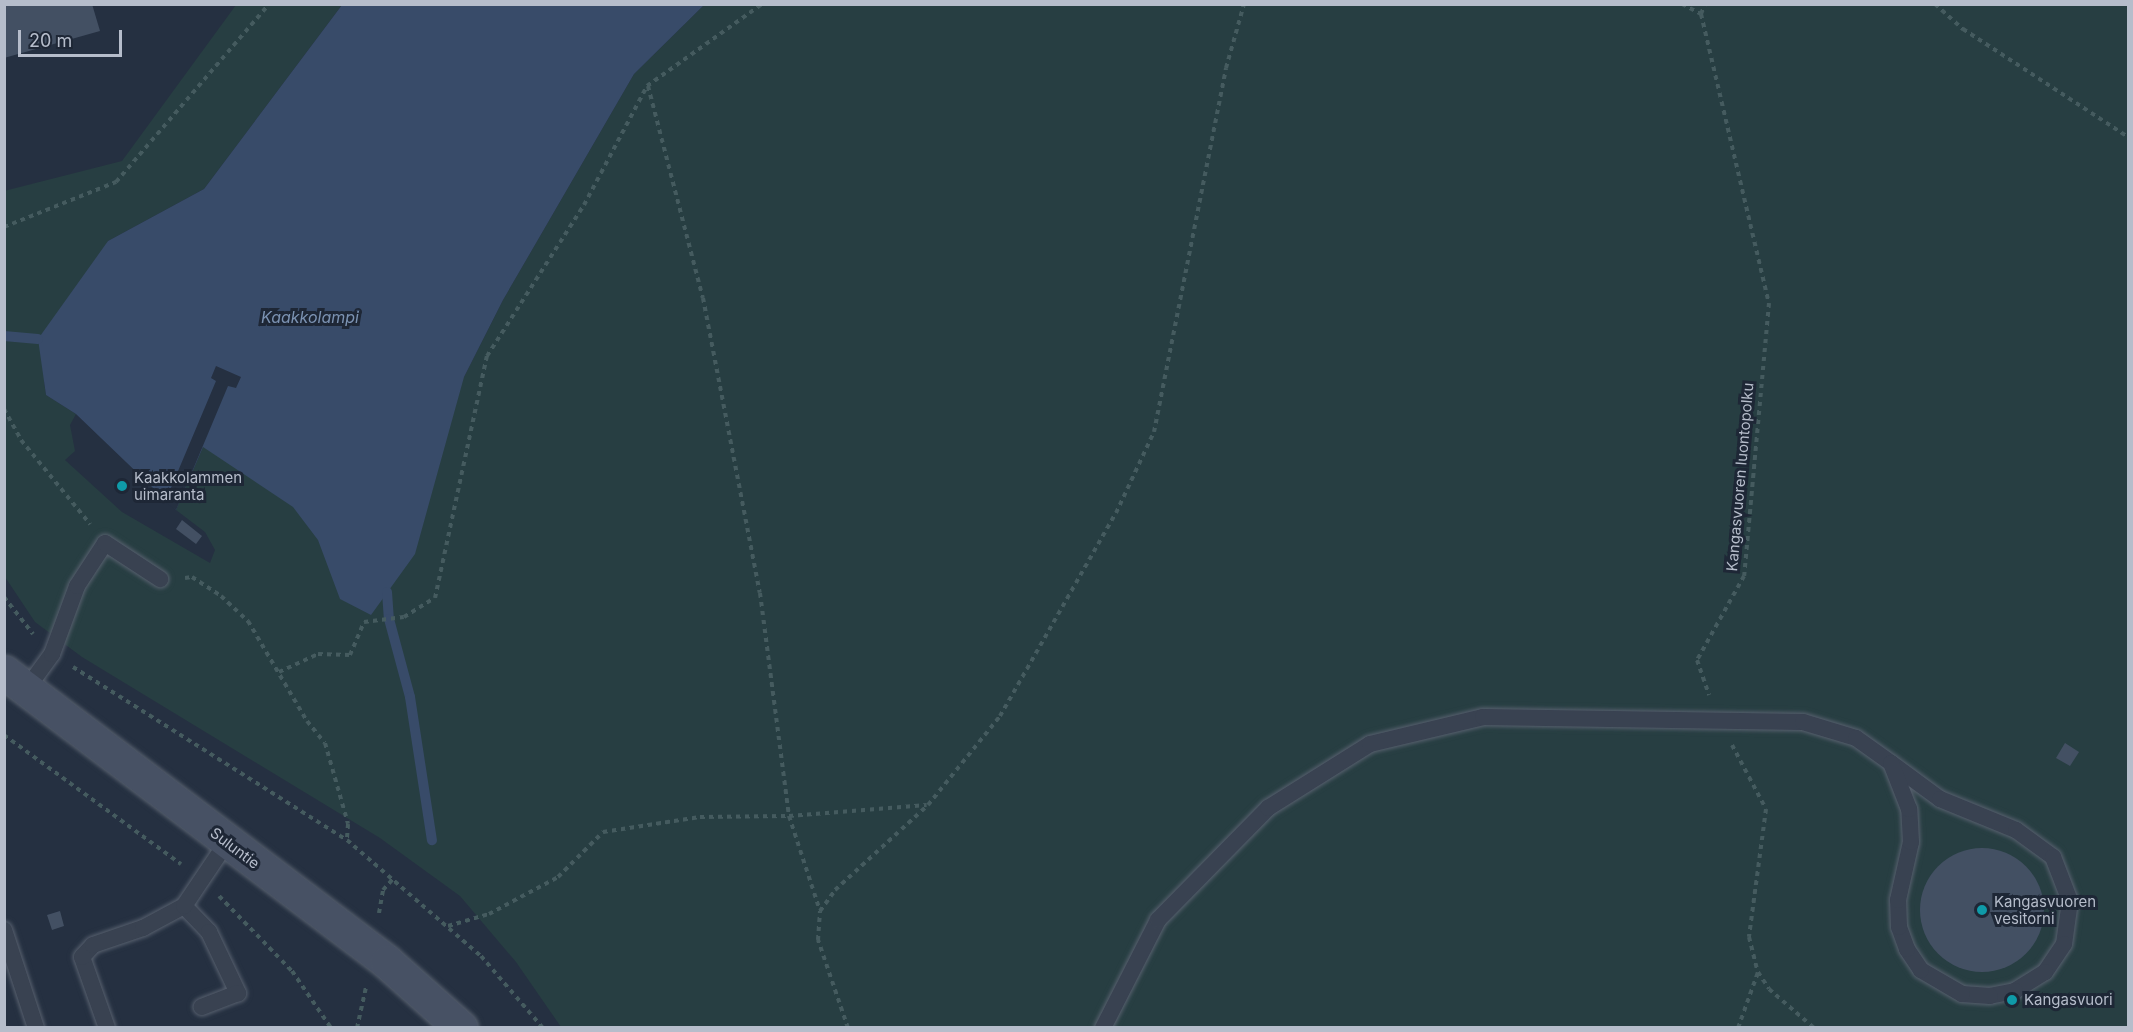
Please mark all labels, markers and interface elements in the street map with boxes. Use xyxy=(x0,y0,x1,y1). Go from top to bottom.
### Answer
scale bar xyxy=(21,18,124,56)
text: 20 m xyxy=(29,30,72,51)
water label: Kaakkolampi xyxy=(261,307,359,327)
street label: Kangasvuoren luontopolku xyxy=(1723,382,1757,572)
place label: Kaakkolammen uimaranta xyxy=(134,468,242,503)
marker: Kaakkolammen uimaranta xyxy=(115,479,129,493)
street label: Suluntie xyxy=(207,824,263,872)
place label: Kangasvuoren vesitorni xyxy=(1994,892,2096,927)
marker: Kangasvuoren vesitorni xyxy=(1975,903,1989,917)
place label: Kangasvuori xyxy=(2024,991,2113,1009)
marker: Kangasvuori xyxy=(2005,993,2019,1007)

